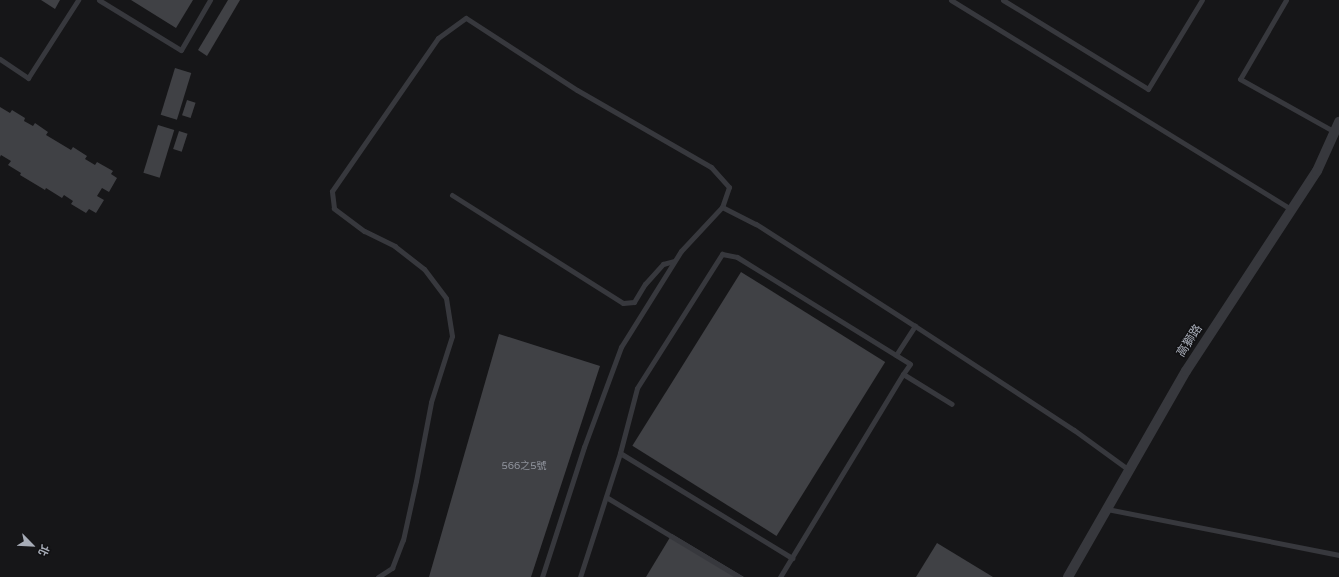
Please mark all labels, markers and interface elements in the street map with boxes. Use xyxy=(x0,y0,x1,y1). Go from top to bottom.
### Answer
street label: 高獅路 xyxy=(1174,322,1206,360)
house number: 566之5號 xyxy=(501,461,547,473)
north arrow xyxy=(12,525,52,565)
text: 北 xyxy=(35,542,52,558)

